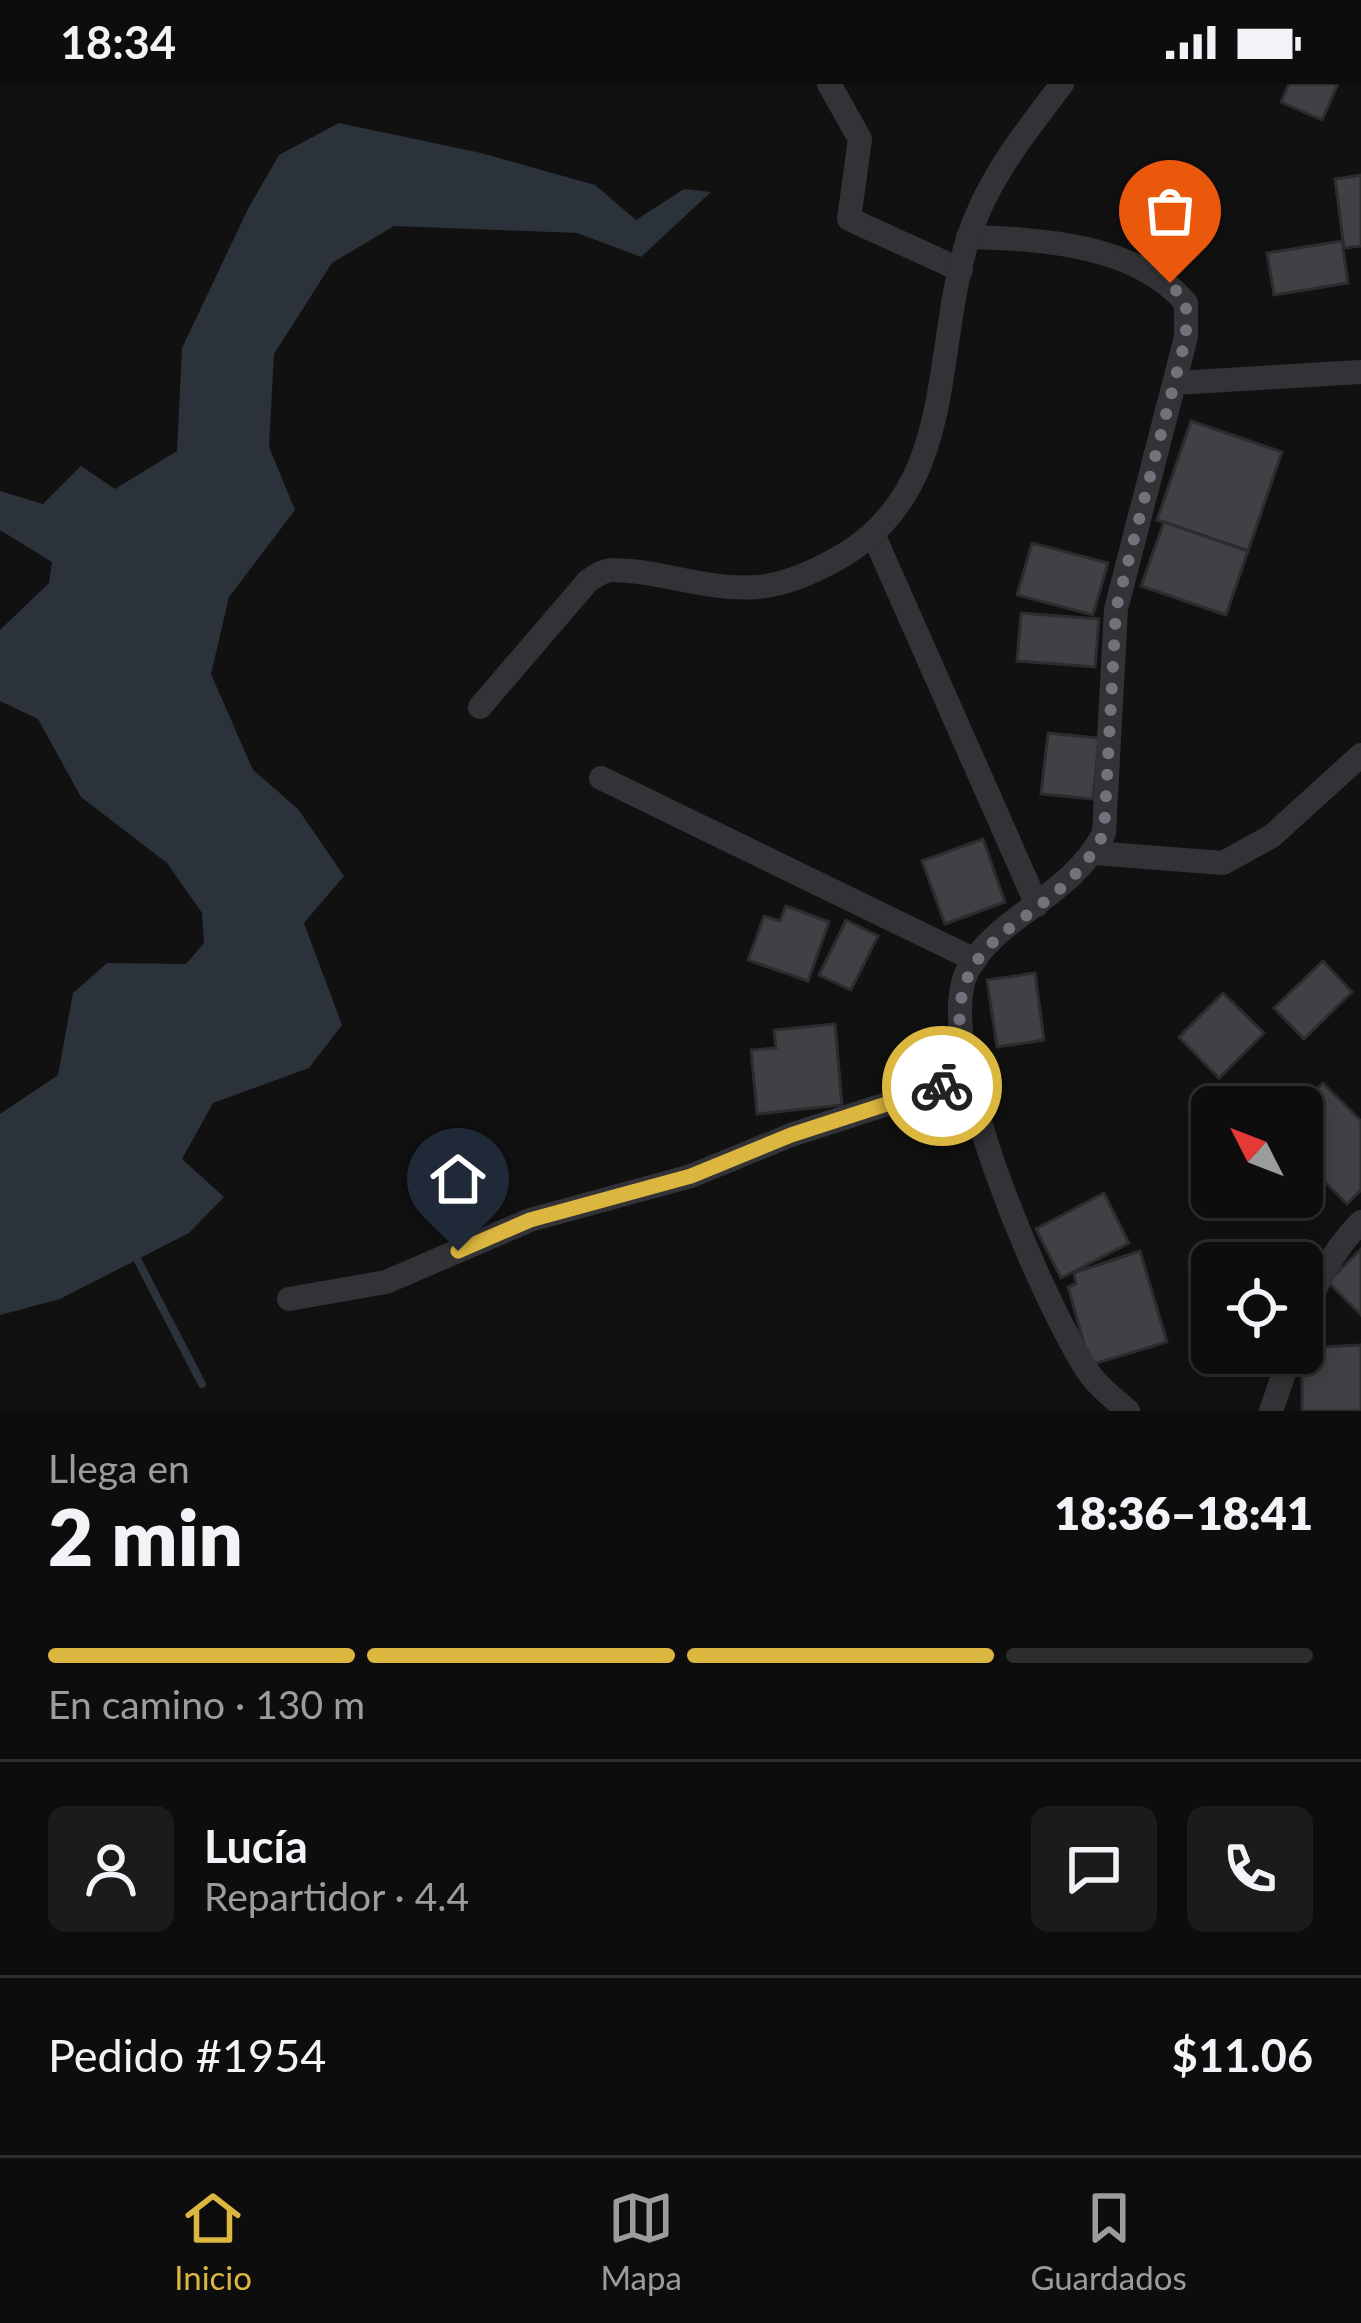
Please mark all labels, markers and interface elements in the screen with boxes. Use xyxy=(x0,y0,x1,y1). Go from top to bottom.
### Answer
text: 18:34 xyxy=(60,15,176,69)
pin xyxy=(1119,160,1221,283)
icon: bag xyxy=(1137,178,1203,244)
courier xyxy=(882,1026,1002,1146)
icon: bike xyxy=(909,1053,975,1119)
north arrow xyxy=(1191,1086,1323,1218)
map controls xyxy=(1191,1086,1323,1374)
pin xyxy=(407,1128,509,1251)
icon: home xyxy=(425,1146,491,1212)
button: locate xyxy=(1191,1242,1323,1374)
text: Llega en xyxy=(48,1445,190,1491)
text: 18:36–18:41 xyxy=(1054,1486,1313,1540)
text: 2 min xyxy=(48,1489,243,1583)
text: En camino · 130 m xyxy=(48,1681,365,1727)
button: person xyxy=(48,1806,174,1932)
button: chat xyxy=(1031,1806,1157,1932)
button: phone xyxy=(1187,1806,1313,1932)
text: Lucía xyxy=(204,1819,308,1873)
text: Repartidor · 4.4 xyxy=(204,1873,469,1919)
text: Pedido #1954 xyxy=(48,2028,326,2082)
text: $11.06 xyxy=(1172,2028,1313,2082)
tab: Inicio xyxy=(174,2185,252,2297)
tab: Mapa xyxy=(600,2185,682,2297)
tab: Guardados xyxy=(1030,2185,1187,2297)

